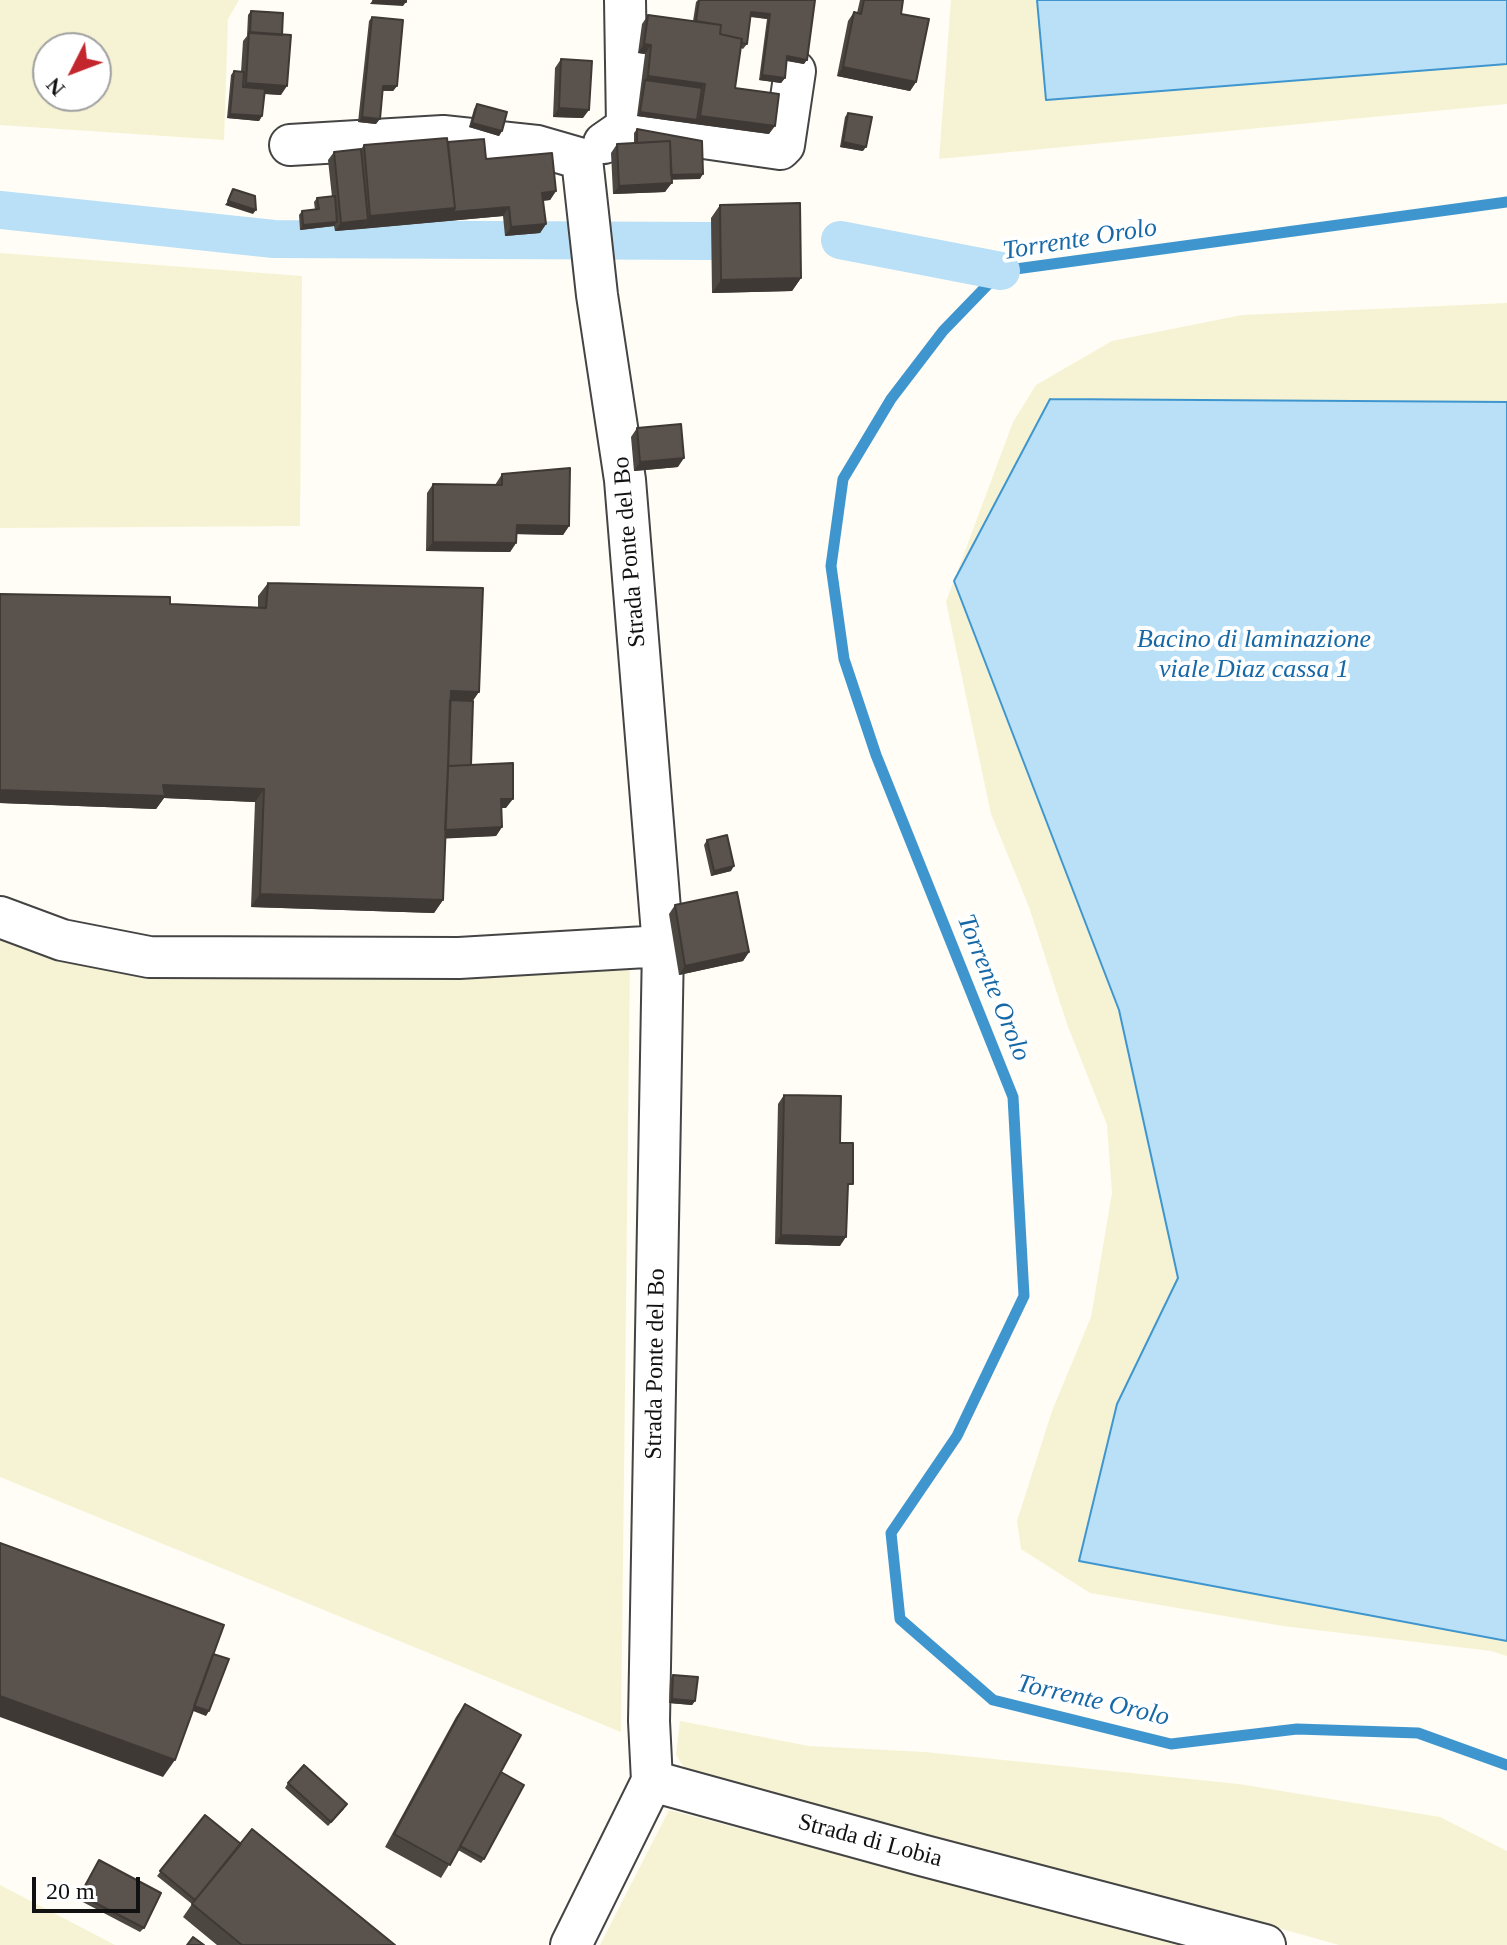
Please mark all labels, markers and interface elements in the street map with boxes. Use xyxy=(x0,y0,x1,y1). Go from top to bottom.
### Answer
north arrow xyxy=(32,32,112,112)
text: N xyxy=(41,73,70,101)
water label: Torrente Orolo xyxy=(1001,212,1159,268)
street label: Strada Ponte del Bo xyxy=(607,455,653,649)
water label: Bacino di laminazione viale Diaz cassa 1 xyxy=(1137,624,1371,686)
water label: Torrente Orolo xyxy=(949,910,1037,1066)
street label: Strada Ponte del Bo xyxy=(640,1268,672,1460)
water label: Torrente Orolo xyxy=(1014,1668,1172,1734)
street label: Strada di Lobia xyxy=(795,1808,945,1874)
scale bar xyxy=(36,1861,144,1911)
text: 20 m xyxy=(46,1878,95,1904)

